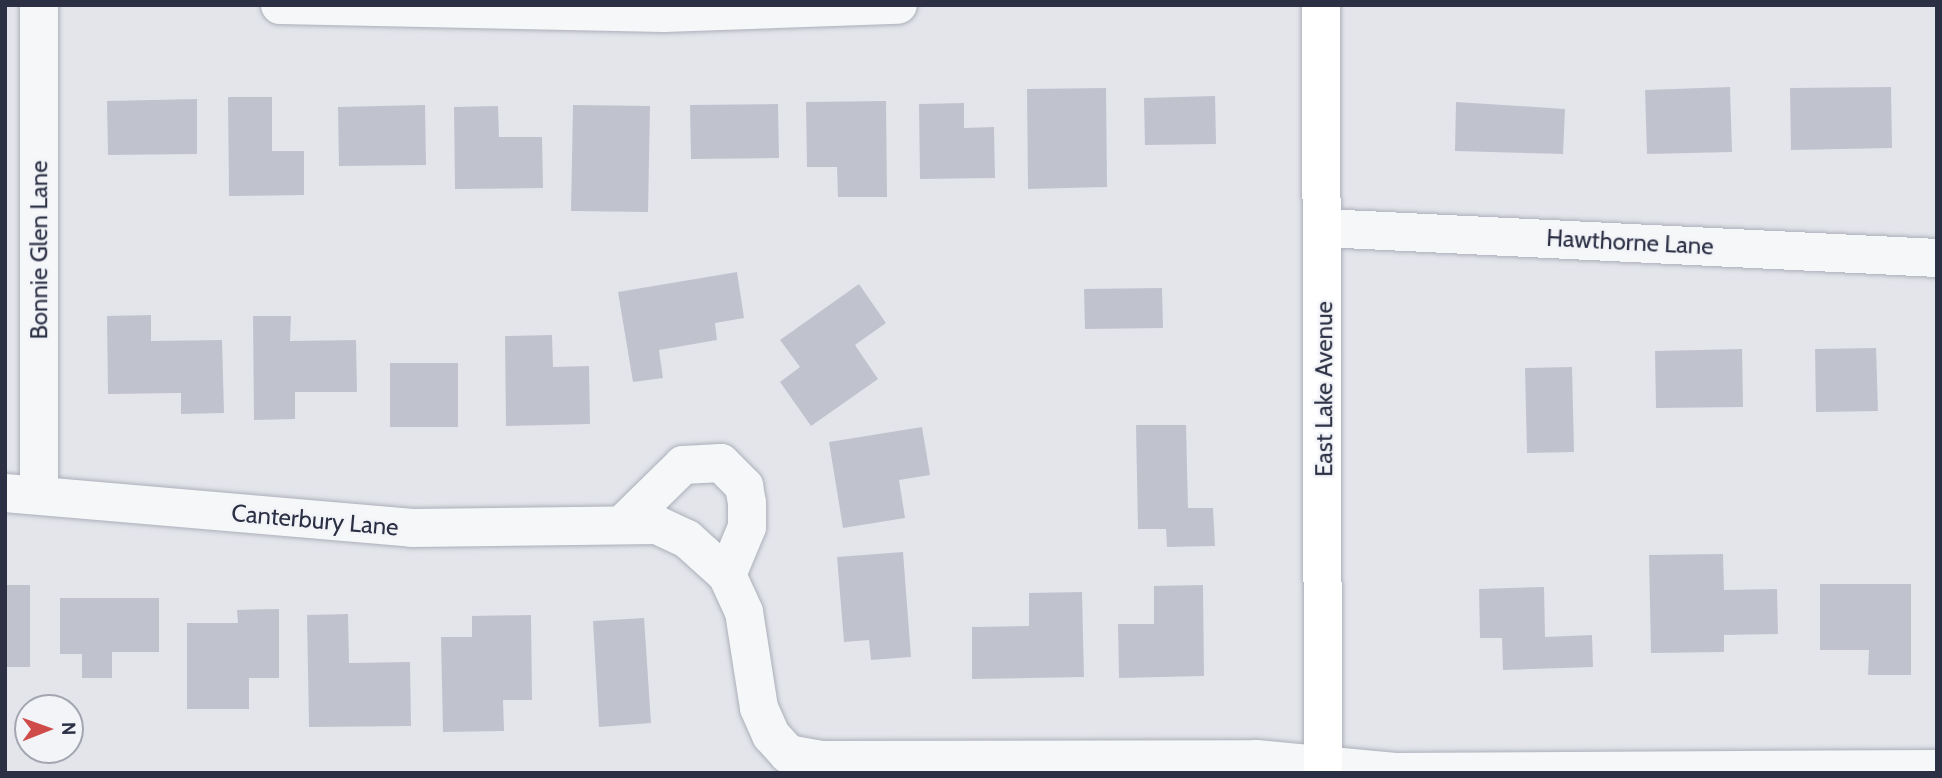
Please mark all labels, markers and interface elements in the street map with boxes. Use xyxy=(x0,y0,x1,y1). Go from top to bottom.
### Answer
street label: Bonnie Glen Lane xyxy=(25,160,53,340)
street label: Hawthorne Lane xyxy=(1546,223,1714,261)
street label: East Lake Avenue xyxy=(1310,301,1338,477)
street label: Canterbury Lane xyxy=(230,498,400,542)
north arrow xyxy=(14,694,84,764)
text: N xyxy=(57,722,80,736)

